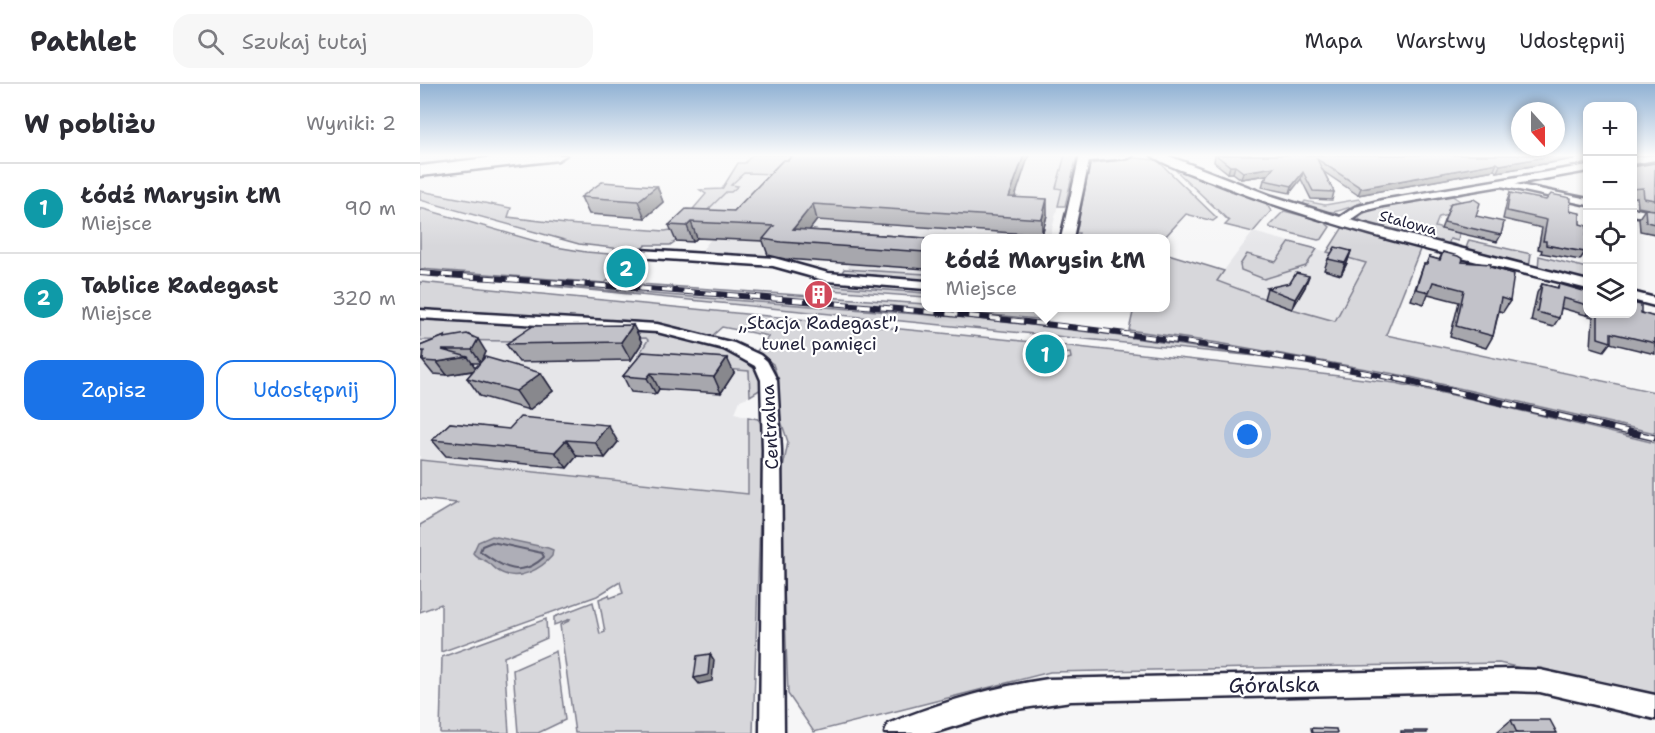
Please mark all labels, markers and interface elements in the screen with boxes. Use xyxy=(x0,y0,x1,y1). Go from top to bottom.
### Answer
search box xyxy=(173,14,593,68)
text: Pathlet xyxy=(30,22,137,60)
icon: search xyxy=(194,25,227,58)
text: Szukaj tutaj xyxy=(242,27,367,56)
text: Mapa xyxy=(1305,27,1363,55)
text: Warstwy xyxy=(1396,27,1486,55)
text: Udostępnij xyxy=(1519,27,1625,55)
north arrow xyxy=(1511,102,1565,156)
map controls xyxy=(1583,102,1637,318)
button: + xyxy=(1583,102,1637,156)
text: W pobliżu xyxy=(24,106,156,141)
text: Wyniki: 2 xyxy=(306,110,396,136)
button: − xyxy=(1583,156,1637,210)
text: Łódź Marysin ŁM xyxy=(81,181,281,210)
text: 1 xyxy=(39,195,48,221)
text: 90 m xyxy=(344,195,396,221)
street label: Stalowa xyxy=(1377,206,1440,240)
text: Miejsce xyxy=(81,210,152,236)
button: locate xyxy=(1583,210,1637,264)
popup xyxy=(921,234,1170,312)
pin: 2 xyxy=(606,246,646,291)
text: Łódź Marysin ŁM xyxy=(946,246,1145,275)
button: layers xyxy=(1583,264,1637,318)
text: Tablice Radegast xyxy=(81,271,278,300)
text: Miejsce xyxy=(946,275,1017,301)
building icon: „Stacja Radegast", tunel pamięci xyxy=(803,278,835,310)
text: 2 xyxy=(37,285,51,311)
text: 320 m xyxy=(332,285,396,311)
text: Miejsce xyxy=(81,300,152,326)
place label: „Stacja Radegast", tunel pamięci xyxy=(738,311,899,356)
pin: 1 xyxy=(1026,332,1064,376)
button: Zapisz xyxy=(24,360,204,420)
button: Udostępnij xyxy=(216,360,396,420)
street label: Centralna xyxy=(756,384,784,470)
your location xyxy=(1233,420,1262,449)
street label: Góralska xyxy=(1228,670,1320,700)

